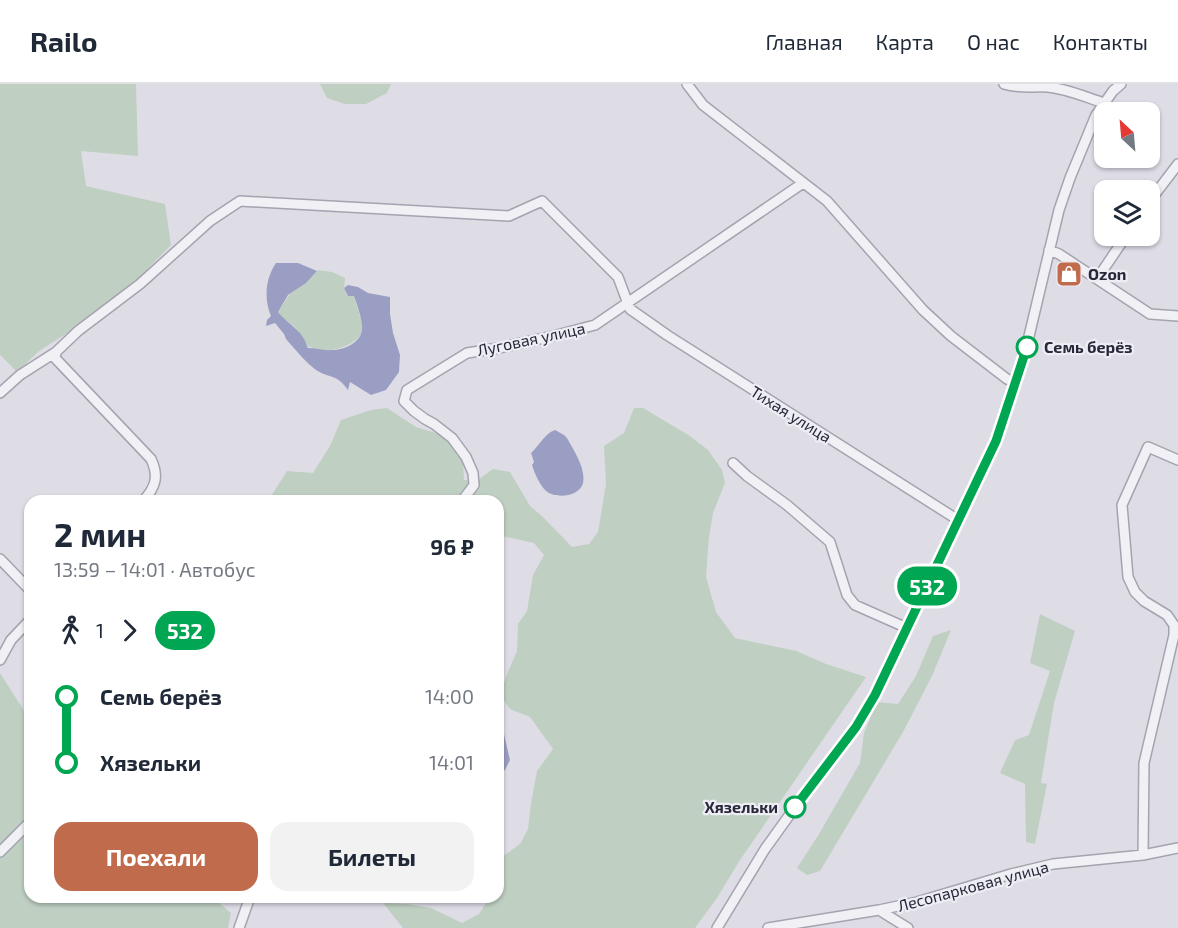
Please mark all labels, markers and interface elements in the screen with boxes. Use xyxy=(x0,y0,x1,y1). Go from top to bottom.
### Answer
text: Railo xyxy=(30,24,98,58)
text: Главная xyxy=(766,29,843,54)
text: Карта xyxy=(876,29,934,54)
text: О нас xyxy=(967,29,1020,54)
text: Контакты xyxy=(1053,29,1148,54)
north arrow xyxy=(1094,102,1160,168)
map controls xyxy=(1094,102,1160,246)
button: layers xyxy=(1094,180,1160,246)
shop icon: Ozon xyxy=(1054,259,1084,289)
place label: Ozon xyxy=(1088,264,1126,283)
street label: Луговая улица xyxy=(475,318,587,360)
marker: Семь берёз xyxy=(1016,336,1038,358)
place label: Семь берёз xyxy=(1044,337,1133,356)
street label: Тихая улица xyxy=(747,381,835,447)
text: 2 мин xyxy=(54,514,146,554)
text: 96 ₽ xyxy=(430,533,474,559)
text: 13:59 – 14:01 · Автобус xyxy=(54,557,256,581)
line badge: 532 xyxy=(892,566,962,606)
text: 532 xyxy=(909,574,945,599)
icon: walk xyxy=(54,614,87,647)
icon: forward xyxy=(113,614,146,647)
text: 1 xyxy=(96,618,104,642)
text: 532 xyxy=(167,618,203,643)
text: Семь берёз xyxy=(100,683,222,709)
text: 14:00 xyxy=(425,684,474,708)
text: Хязельки xyxy=(100,749,201,775)
text: 14:01 xyxy=(429,750,474,774)
marker: Хязельки xyxy=(784,796,806,818)
place label: Хязельки xyxy=(704,797,778,816)
button: Поехали xyxy=(54,822,258,891)
button: Билеты xyxy=(270,822,474,891)
street label: Лесопарковая улица xyxy=(895,856,1051,916)

